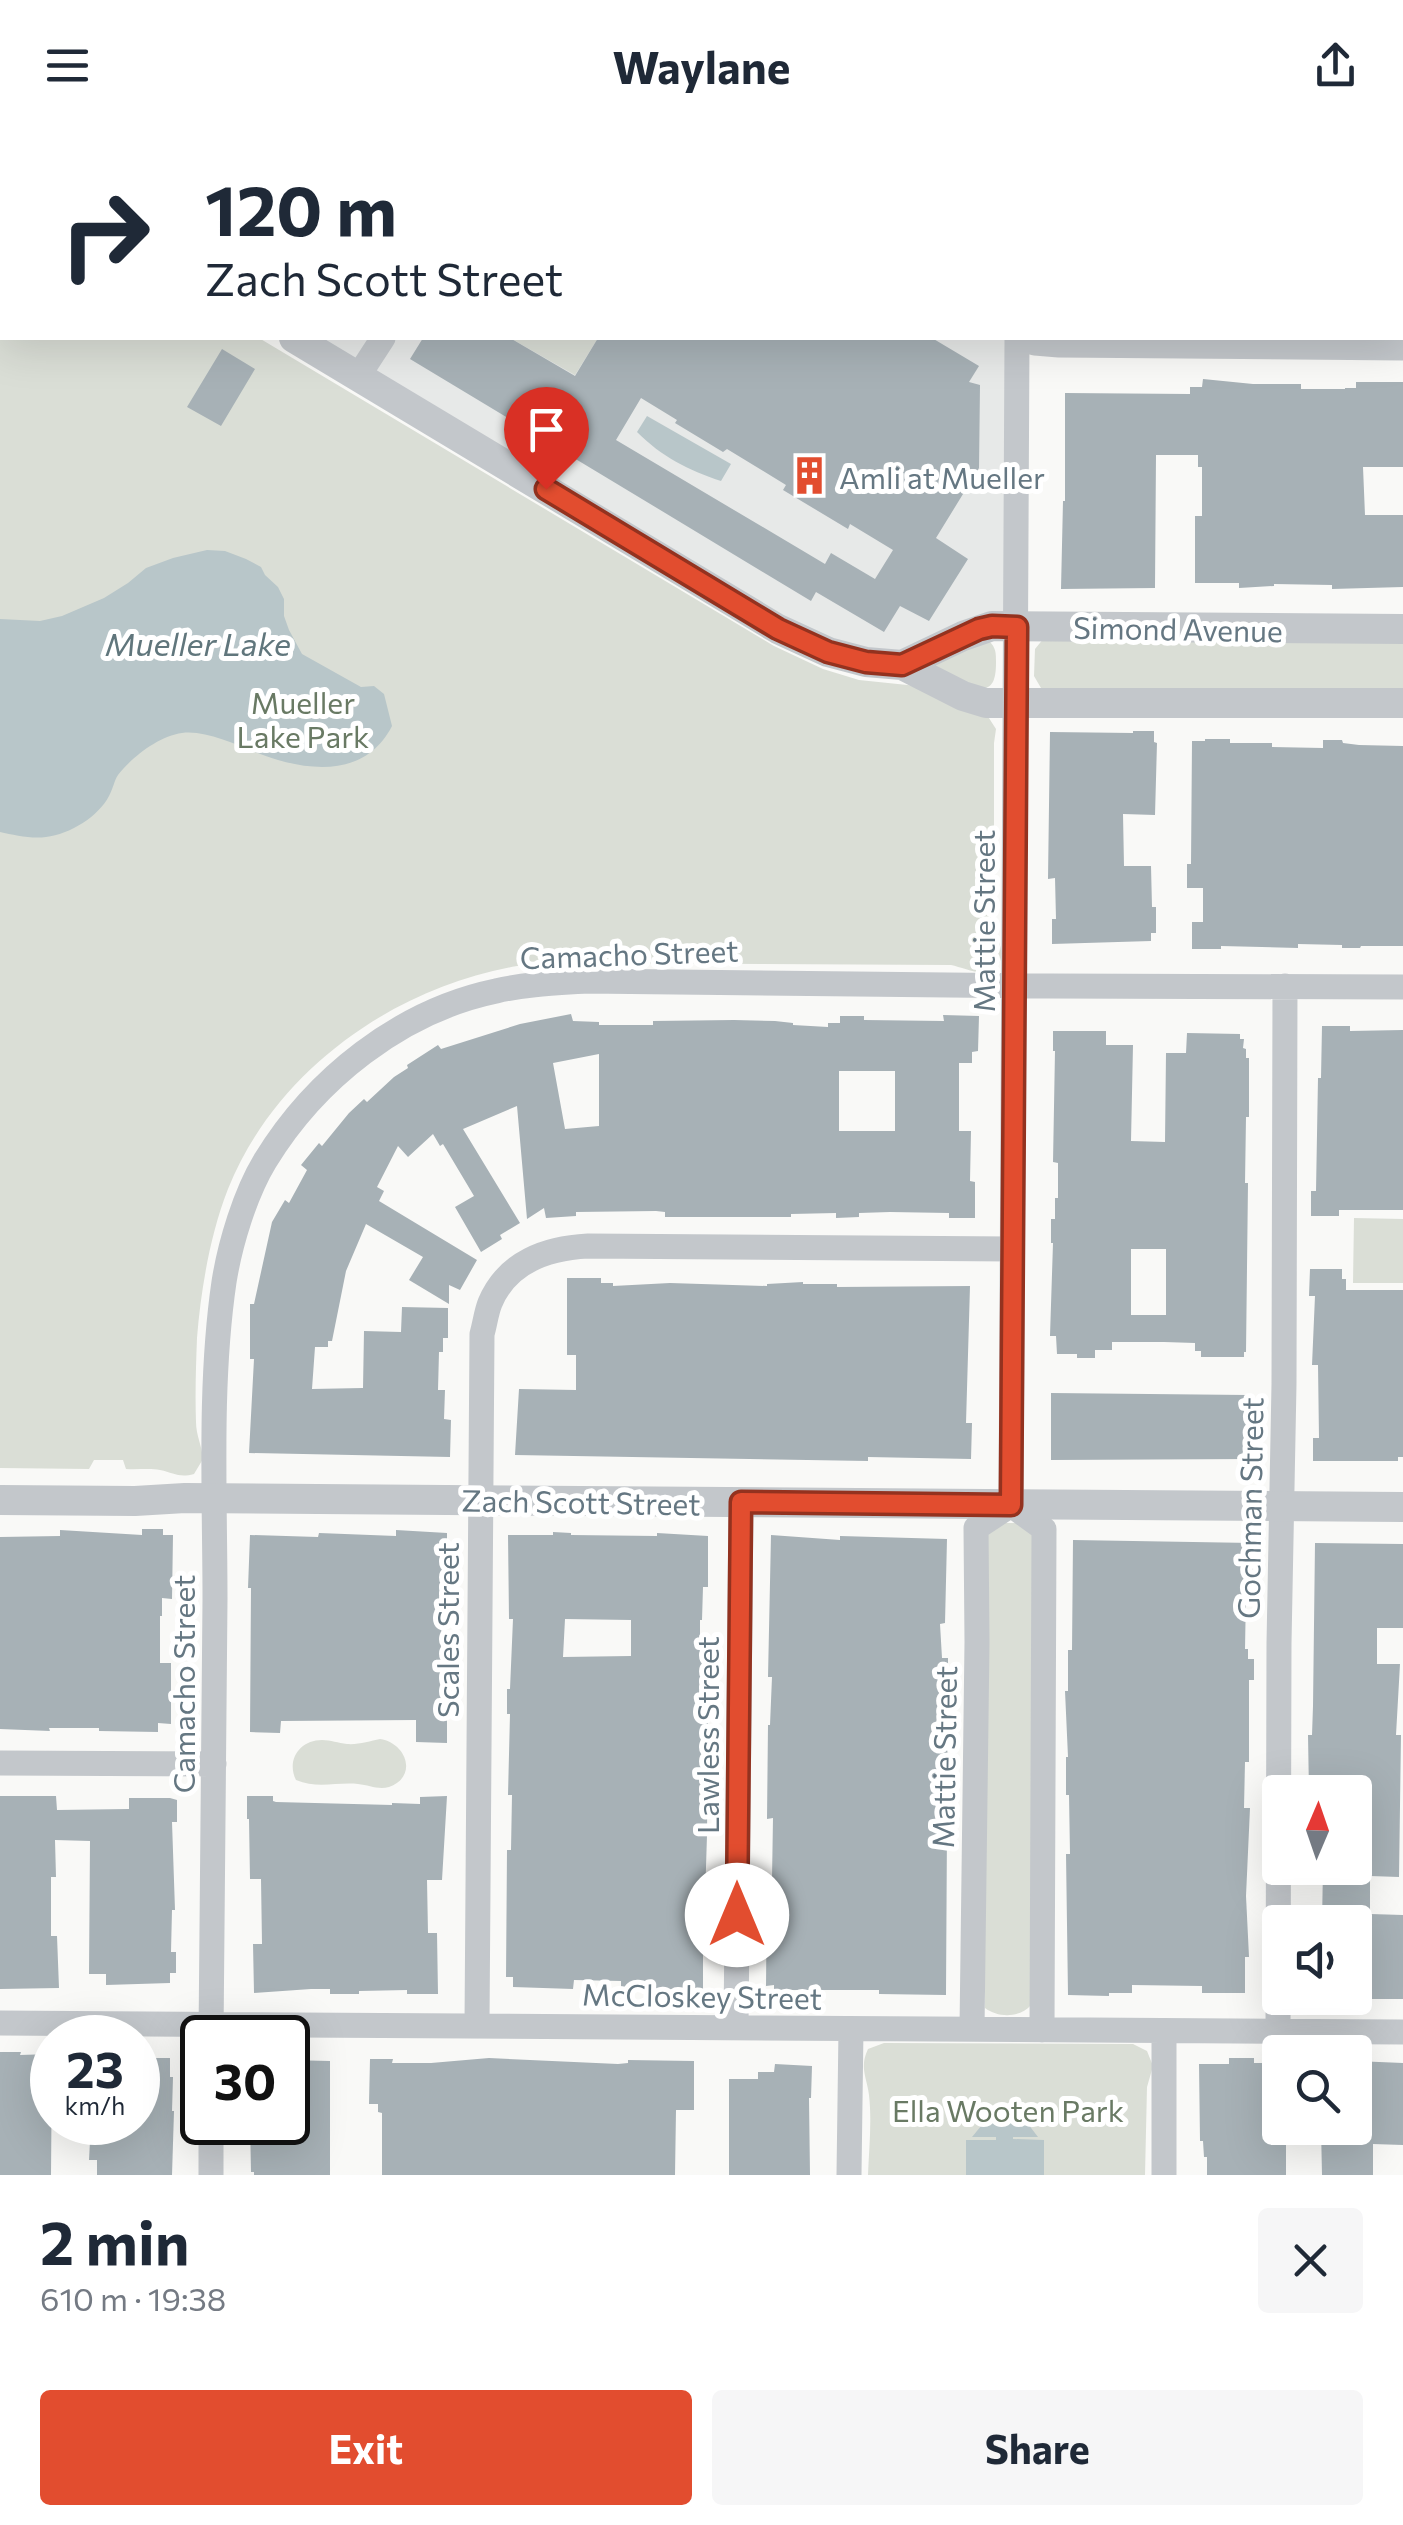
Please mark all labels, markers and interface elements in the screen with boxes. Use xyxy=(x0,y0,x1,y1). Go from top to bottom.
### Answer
icon: menu xyxy=(40,38,95,93)
text: Waylane xyxy=(612,38,791,93)
icon: share xyxy=(1308,38,1363,93)
text: 120 m xyxy=(205,165,397,250)
icon: right xyxy=(40,170,170,300)
text: Zach Scott Street xyxy=(205,250,563,305)
pin xyxy=(504,387,589,490)
icon: arrive xyxy=(519,402,574,457)
building icon: Amli at Mueller xyxy=(788,455,830,497)
place label: Amli at Mueller xyxy=(839,458,1045,495)
street label: Simond Avenue xyxy=(1073,608,1283,648)
water label: Mueller Lake xyxy=(105,623,291,663)
park label: Mueller Lake Park xyxy=(237,683,369,754)
street label: Mattie Street xyxy=(964,830,1001,1012)
street label: Camacho Street xyxy=(519,931,739,975)
street label: Gochman Street xyxy=(1229,1397,1269,1619)
street label: Zach Scott Street xyxy=(461,1480,701,1522)
street label: Scales Street xyxy=(428,1542,465,1718)
street label: Camacho Street xyxy=(164,1575,201,1793)
street label: Lawless Street xyxy=(688,1636,725,1834)
street label: Mattie Street xyxy=(923,1665,963,1849)
north arrow xyxy=(1262,1775,1372,1885)
map controls xyxy=(1262,1775,1372,2145)
position arrow xyxy=(685,1863,789,1967)
button: sound xyxy=(1262,1905,1372,2015)
street label: McCloskey Street xyxy=(582,1974,822,2016)
speed limit sign: 30 xyxy=(180,2015,310,2145)
button: search xyxy=(1262,2035,1372,2145)
text: 23 xyxy=(66,2037,124,2098)
text: km/h xyxy=(65,2090,125,2120)
park label: Ella Wooten Park xyxy=(892,2091,1124,2128)
text: 2 min xyxy=(40,2204,189,2277)
button: close xyxy=(1258,2208,1363,2313)
text: 610 m · 19:38 xyxy=(40,2278,226,2318)
button: Exit xyxy=(40,2390,692,2505)
button: Share xyxy=(712,2390,1363,2505)

